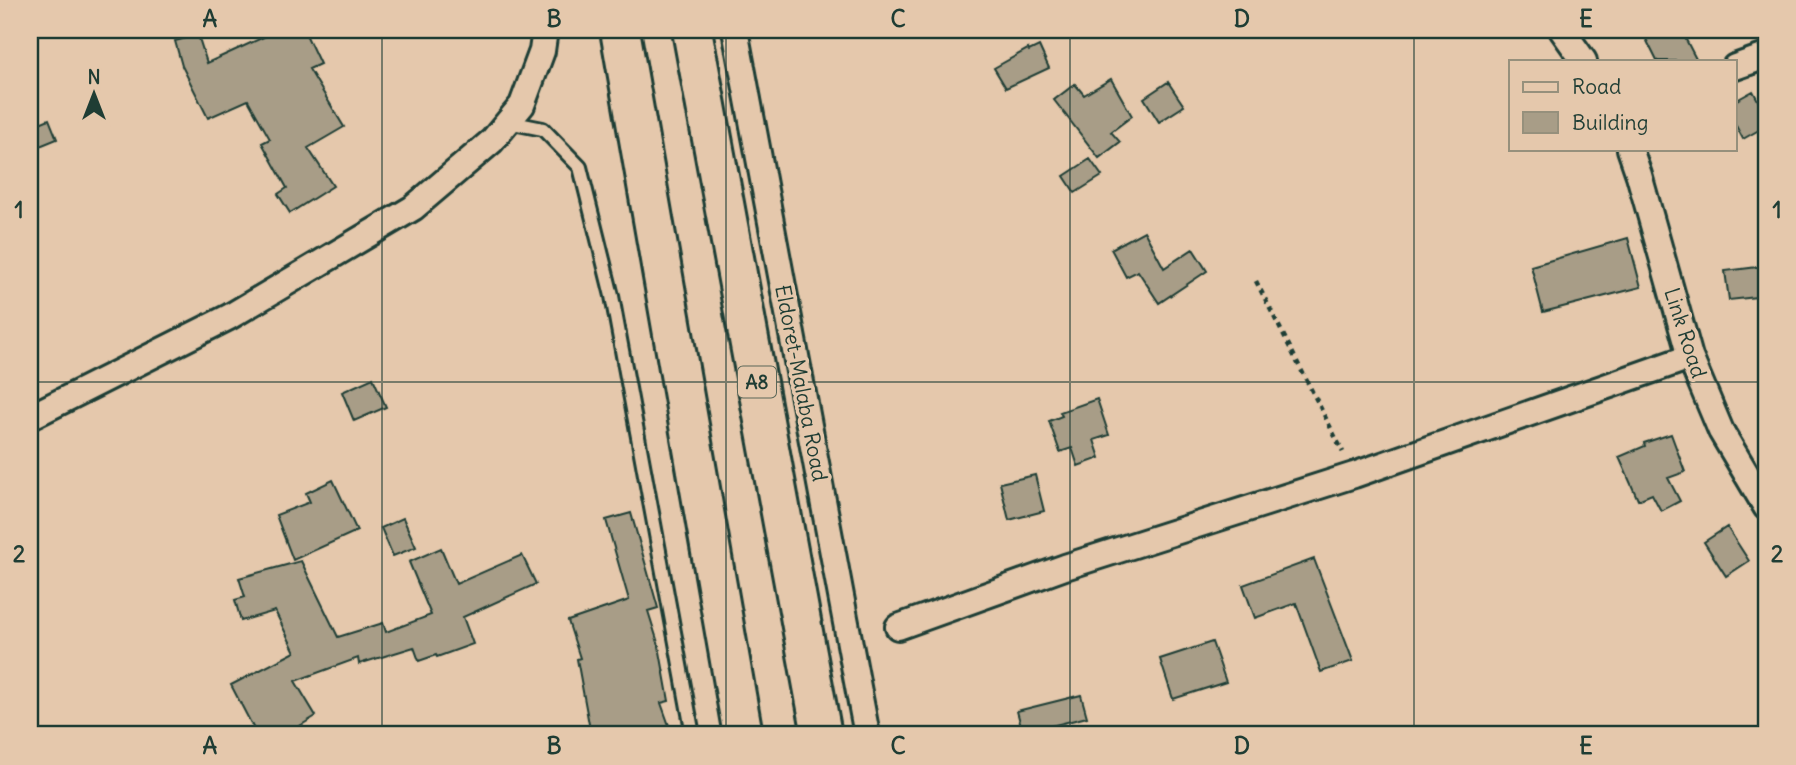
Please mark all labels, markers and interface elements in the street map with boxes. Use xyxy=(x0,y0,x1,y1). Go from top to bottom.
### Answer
text: A xyxy=(203,4,218,33)
text: B xyxy=(546,4,562,33)
text: C xyxy=(890,4,906,33)
text: D xyxy=(1234,4,1250,33)
text: E xyxy=(1579,4,1593,33)
north arrow xyxy=(60,60,130,130)
legend xyxy=(1509,60,1736,150)
text: N xyxy=(87,65,101,89)
text: Road xyxy=(1572,73,1621,100)
text: Building xyxy=(1572,109,1648,136)
text: 1 xyxy=(14,195,24,224)
text: 1 xyxy=(1772,195,1782,224)
street label: Eldoret-Malaba Road xyxy=(769,282,834,483)
street label: Link Road xyxy=(1658,284,1713,381)
road number: A8 xyxy=(738,366,776,398)
text: 2 xyxy=(13,539,26,568)
text: 2 xyxy=(1771,539,1784,568)
text: A xyxy=(203,731,218,760)
text: B xyxy=(546,731,562,760)
text: C xyxy=(890,731,906,760)
text: D xyxy=(1234,731,1250,760)
text: E xyxy=(1579,731,1593,760)

